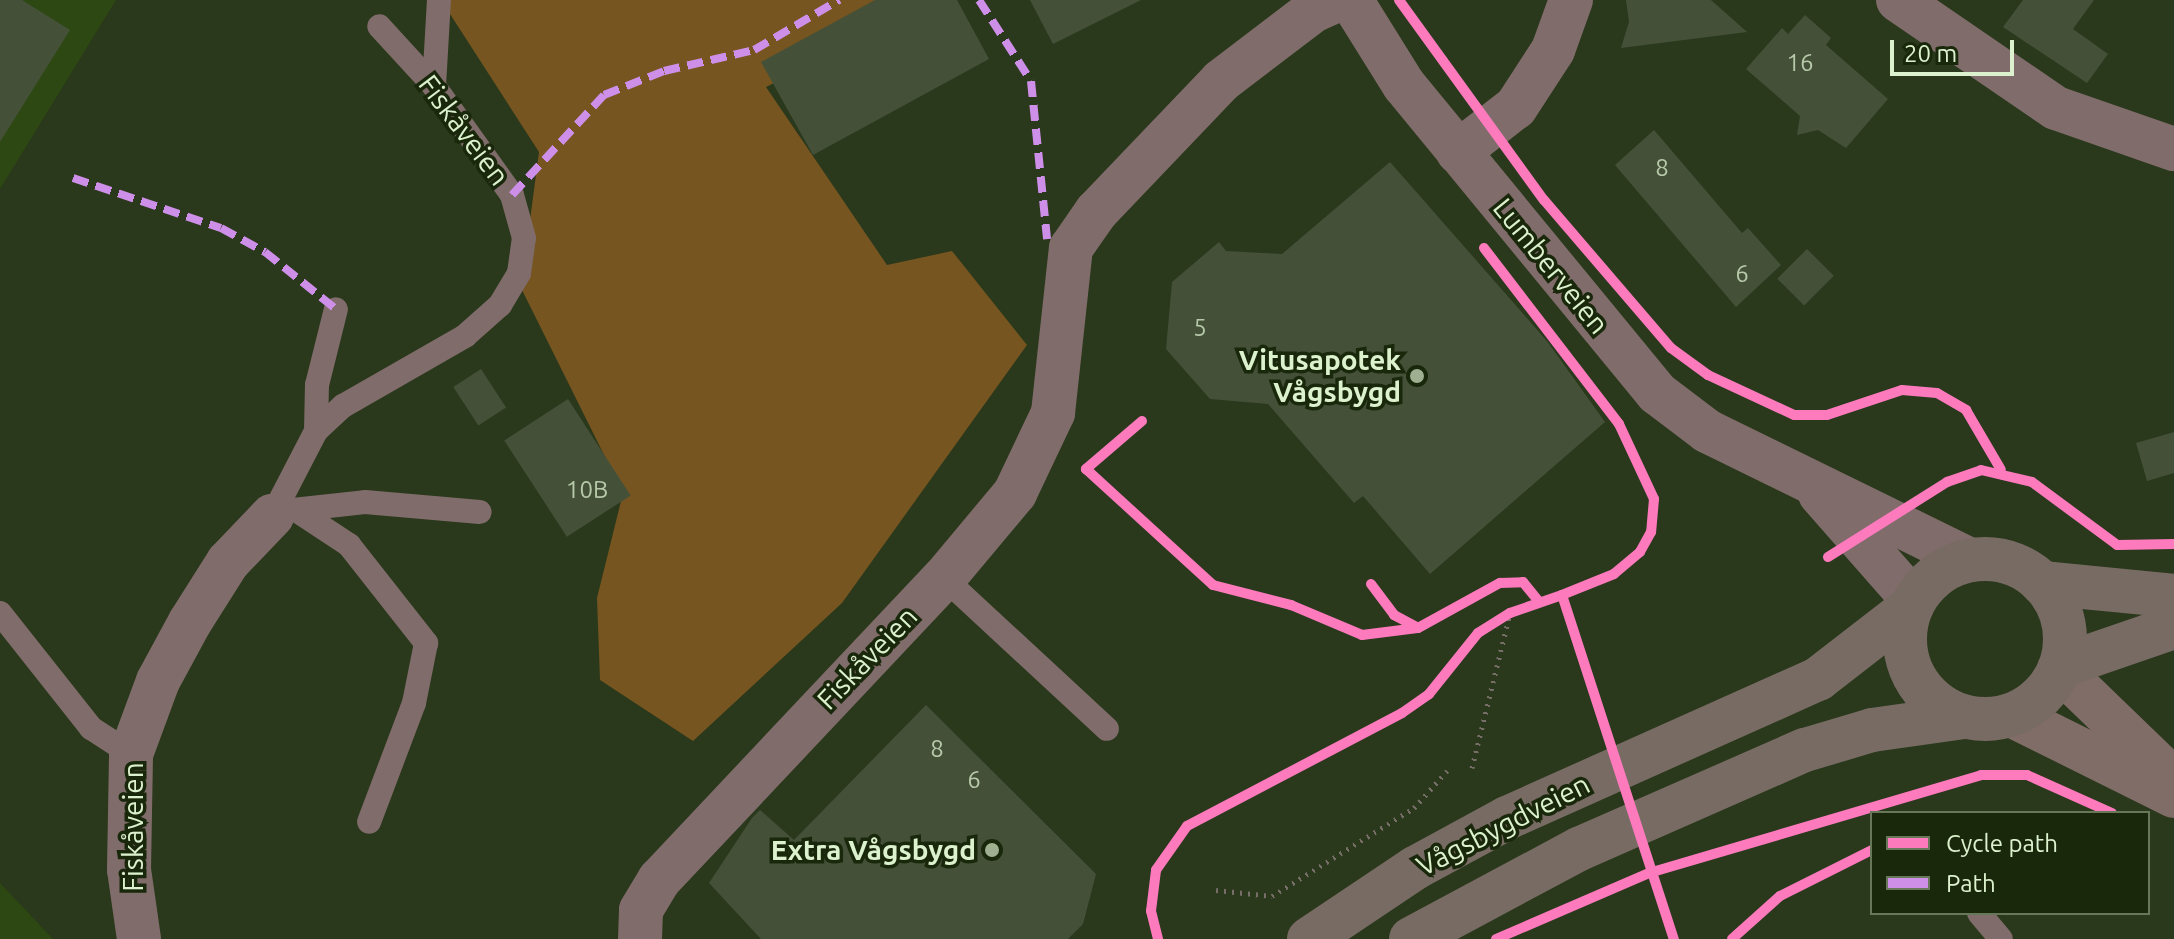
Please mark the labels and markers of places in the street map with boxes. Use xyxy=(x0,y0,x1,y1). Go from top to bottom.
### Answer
place label: Vitusapotek Vågsbygd xyxy=(1239,343,1401,409)
marker: Vitusapotek Vågsbygd xyxy=(1408,367,1426,385)
place label: Extra Vågsbygd xyxy=(771,833,976,867)
marker: Extra Vågsbygd xyxy=(983,841,1001,859)

